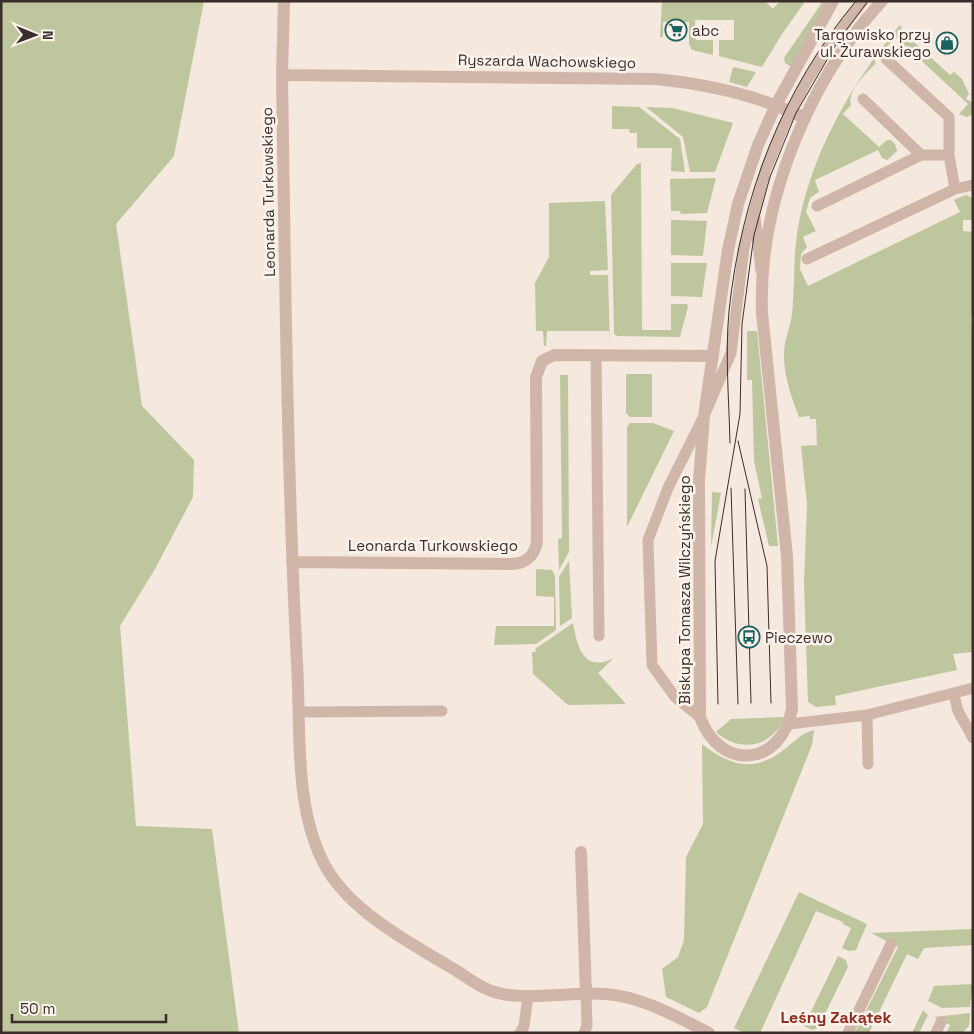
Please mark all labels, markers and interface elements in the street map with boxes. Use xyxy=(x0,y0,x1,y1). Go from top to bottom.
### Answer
north arrow xyxy=(10,10,60,60)
supermarket icon: abc xyxy=(664,18,688,42)
place label: abc xyxy=(692,21,719,40)
place label: Targowisko przy ul. Żurawskiego xyxy=(814,25,931,61)
text: N xyxy=(39,30,57,40)
shop icon: Targowisko przy ul. Żurawskiego xyxy=(935,31,959,55)
street label: Ryszarda Wachowskiego xyxy=(458,50,636,72)
street label: Leonarda Turkowskiego xyxy=(257,107,279,277)
street label: Biskupa Tomasza Wilczyńskiego xyxy=(675,475,694,705)
street label: Leonarda Turkowskiego xyxy=(348,536,518,555)
bus stop icon: Pieczewo xyxy=(737,625,761,649)
place label: Pieczewo xyxy=(765,628,833,647)
scale bar xyxy=(12,992,166,1024)
text: 50 m xyxy=(20,999,55,1018)
district label: Leśny Zakątek xyxy=(780,1007,892,1028)

